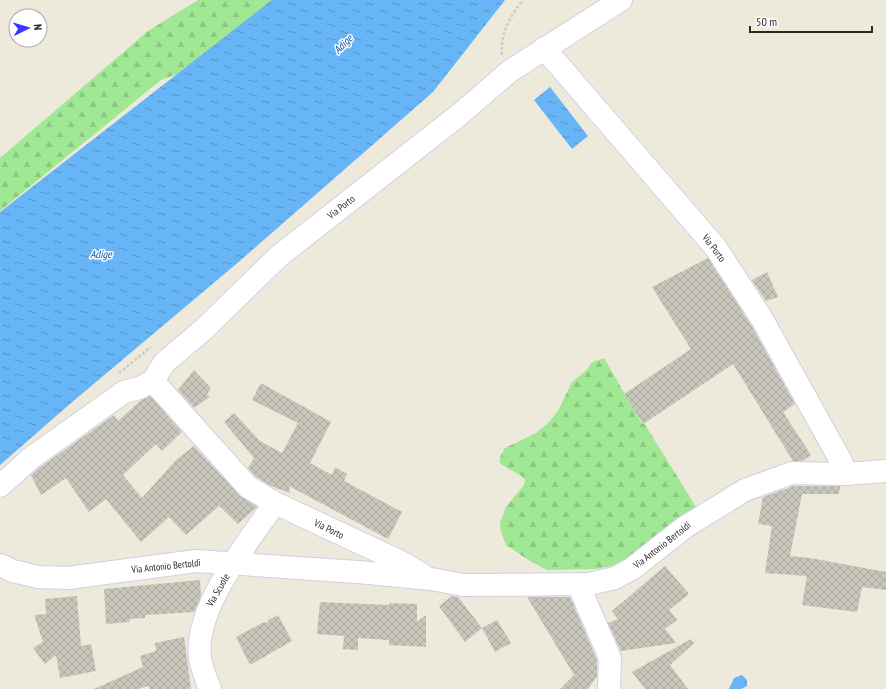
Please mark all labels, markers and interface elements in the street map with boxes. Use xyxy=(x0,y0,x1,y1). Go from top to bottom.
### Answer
north arrow xyxy=(8,8,48,48)
scale bar xyxy=(750,8,872,34)
text: 50 m xyxy=(756,14,777,29)
text: N xyxy=(31,24,45,31)
water label: Adige xyxy=(330,30,357,57)
street label: Via Porto xyxy=(324,192,357,222)
street label: Via Porto xyxy=(699,231,729,264)
water label: Adige xyxy=(90,247,113,261)
street label: Via Porto xyxy=(311,516,346,542)
street label: Via Antonio Bertoldi xyxy=(630,519,693,572)
street label: Via Antonio Bertoldi xyxy=(130,556,201,576)
street label: Via Scuole xyxy=(203,571,233,610)

